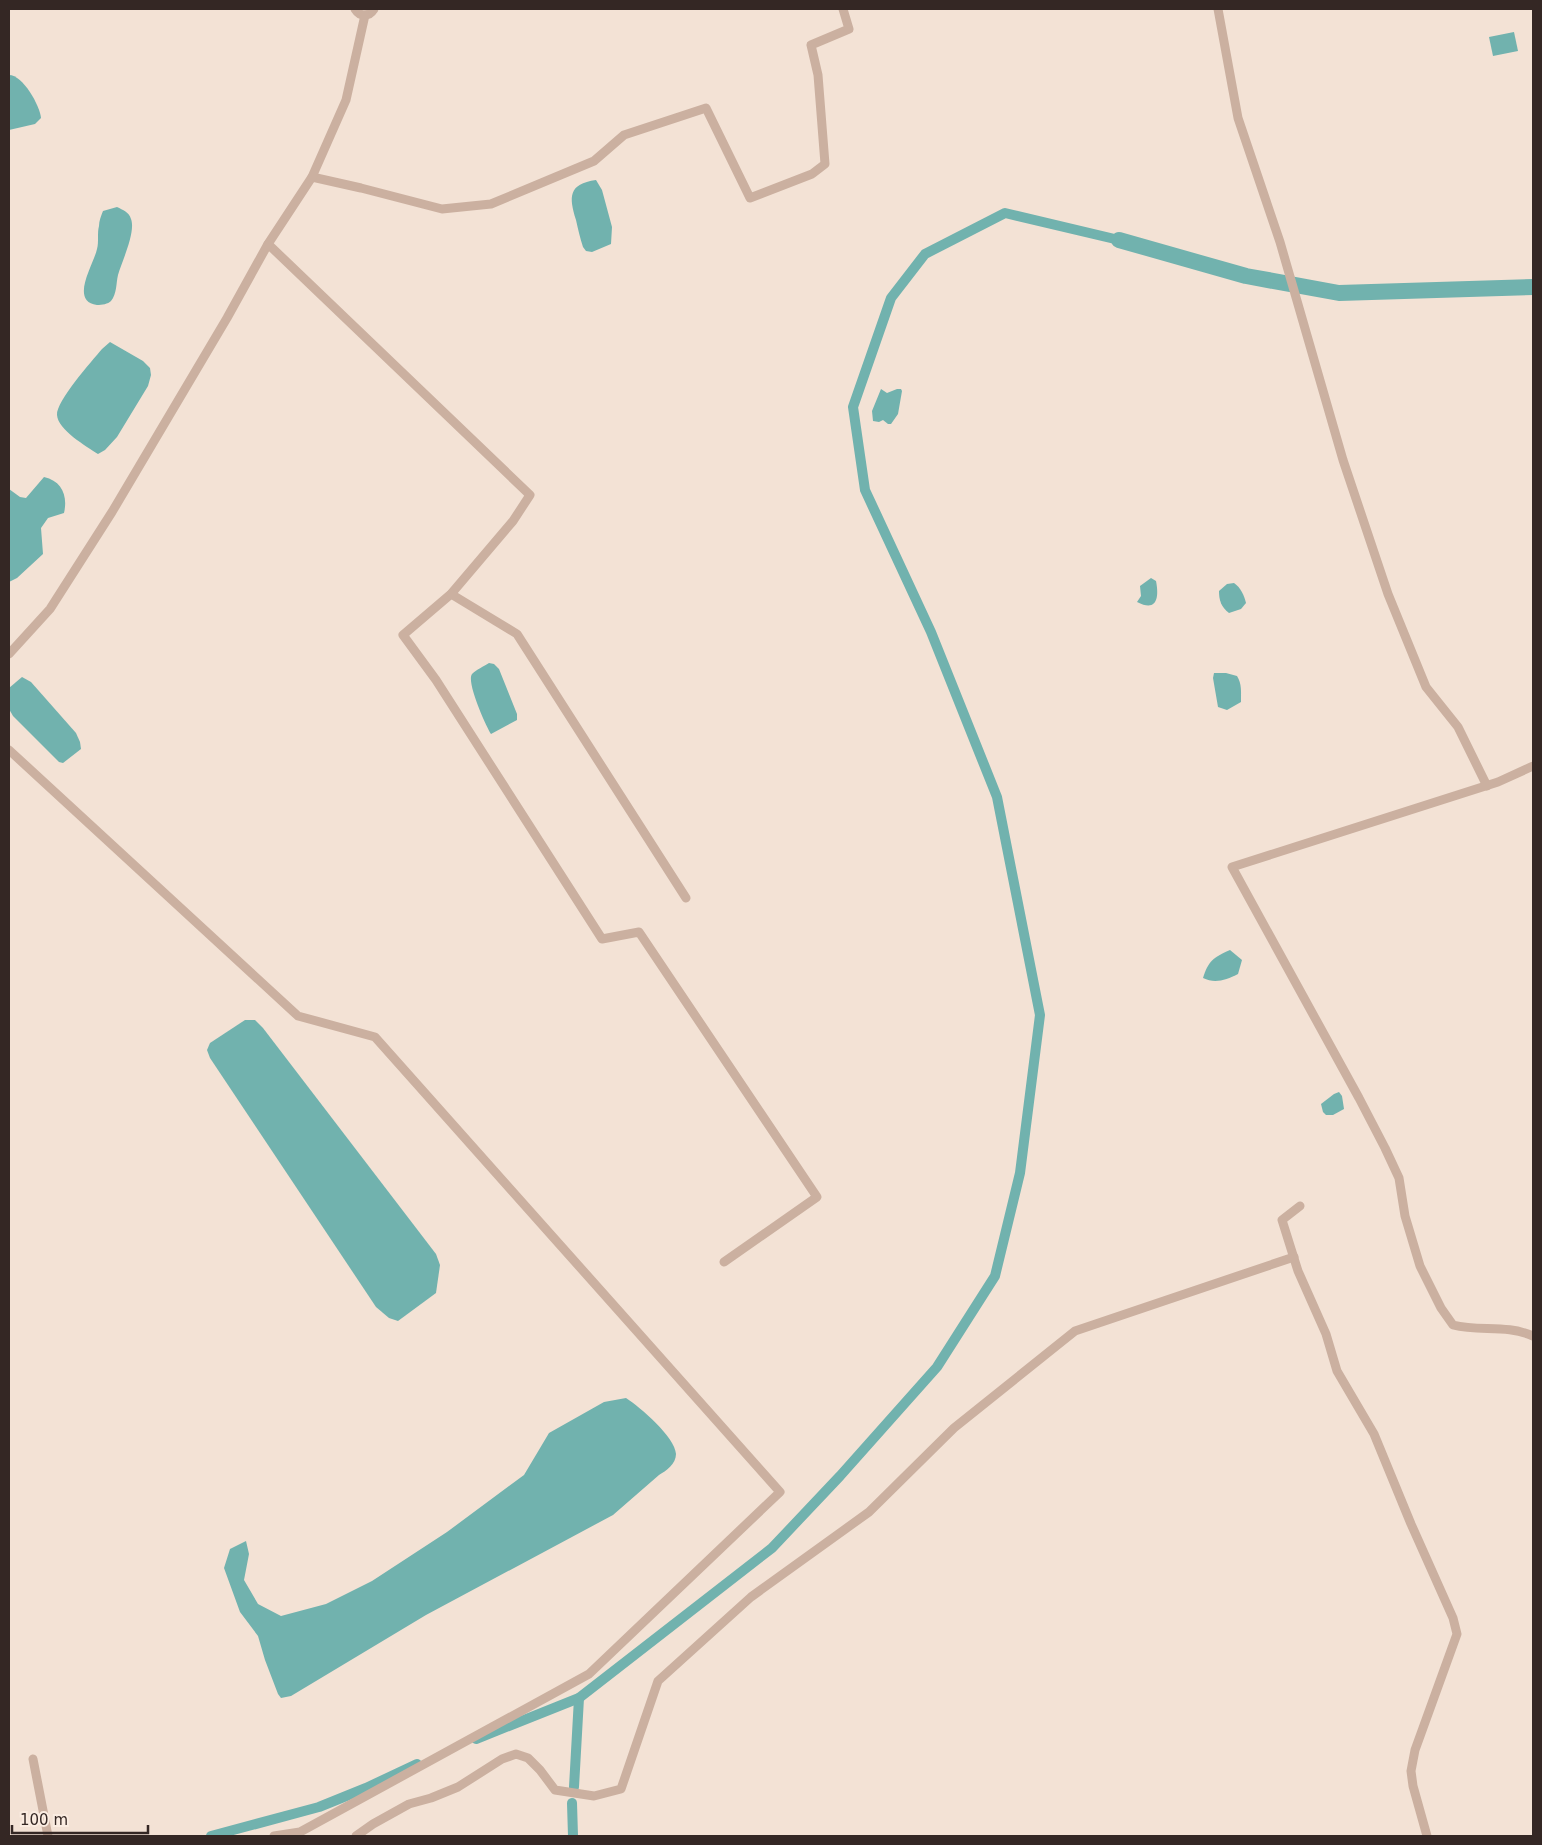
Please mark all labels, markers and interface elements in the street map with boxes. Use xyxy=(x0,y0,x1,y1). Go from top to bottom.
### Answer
scale bar xyxy=(12,1802,149,1834)
text: 100 m xyxy=(20,1811,68,1829)

